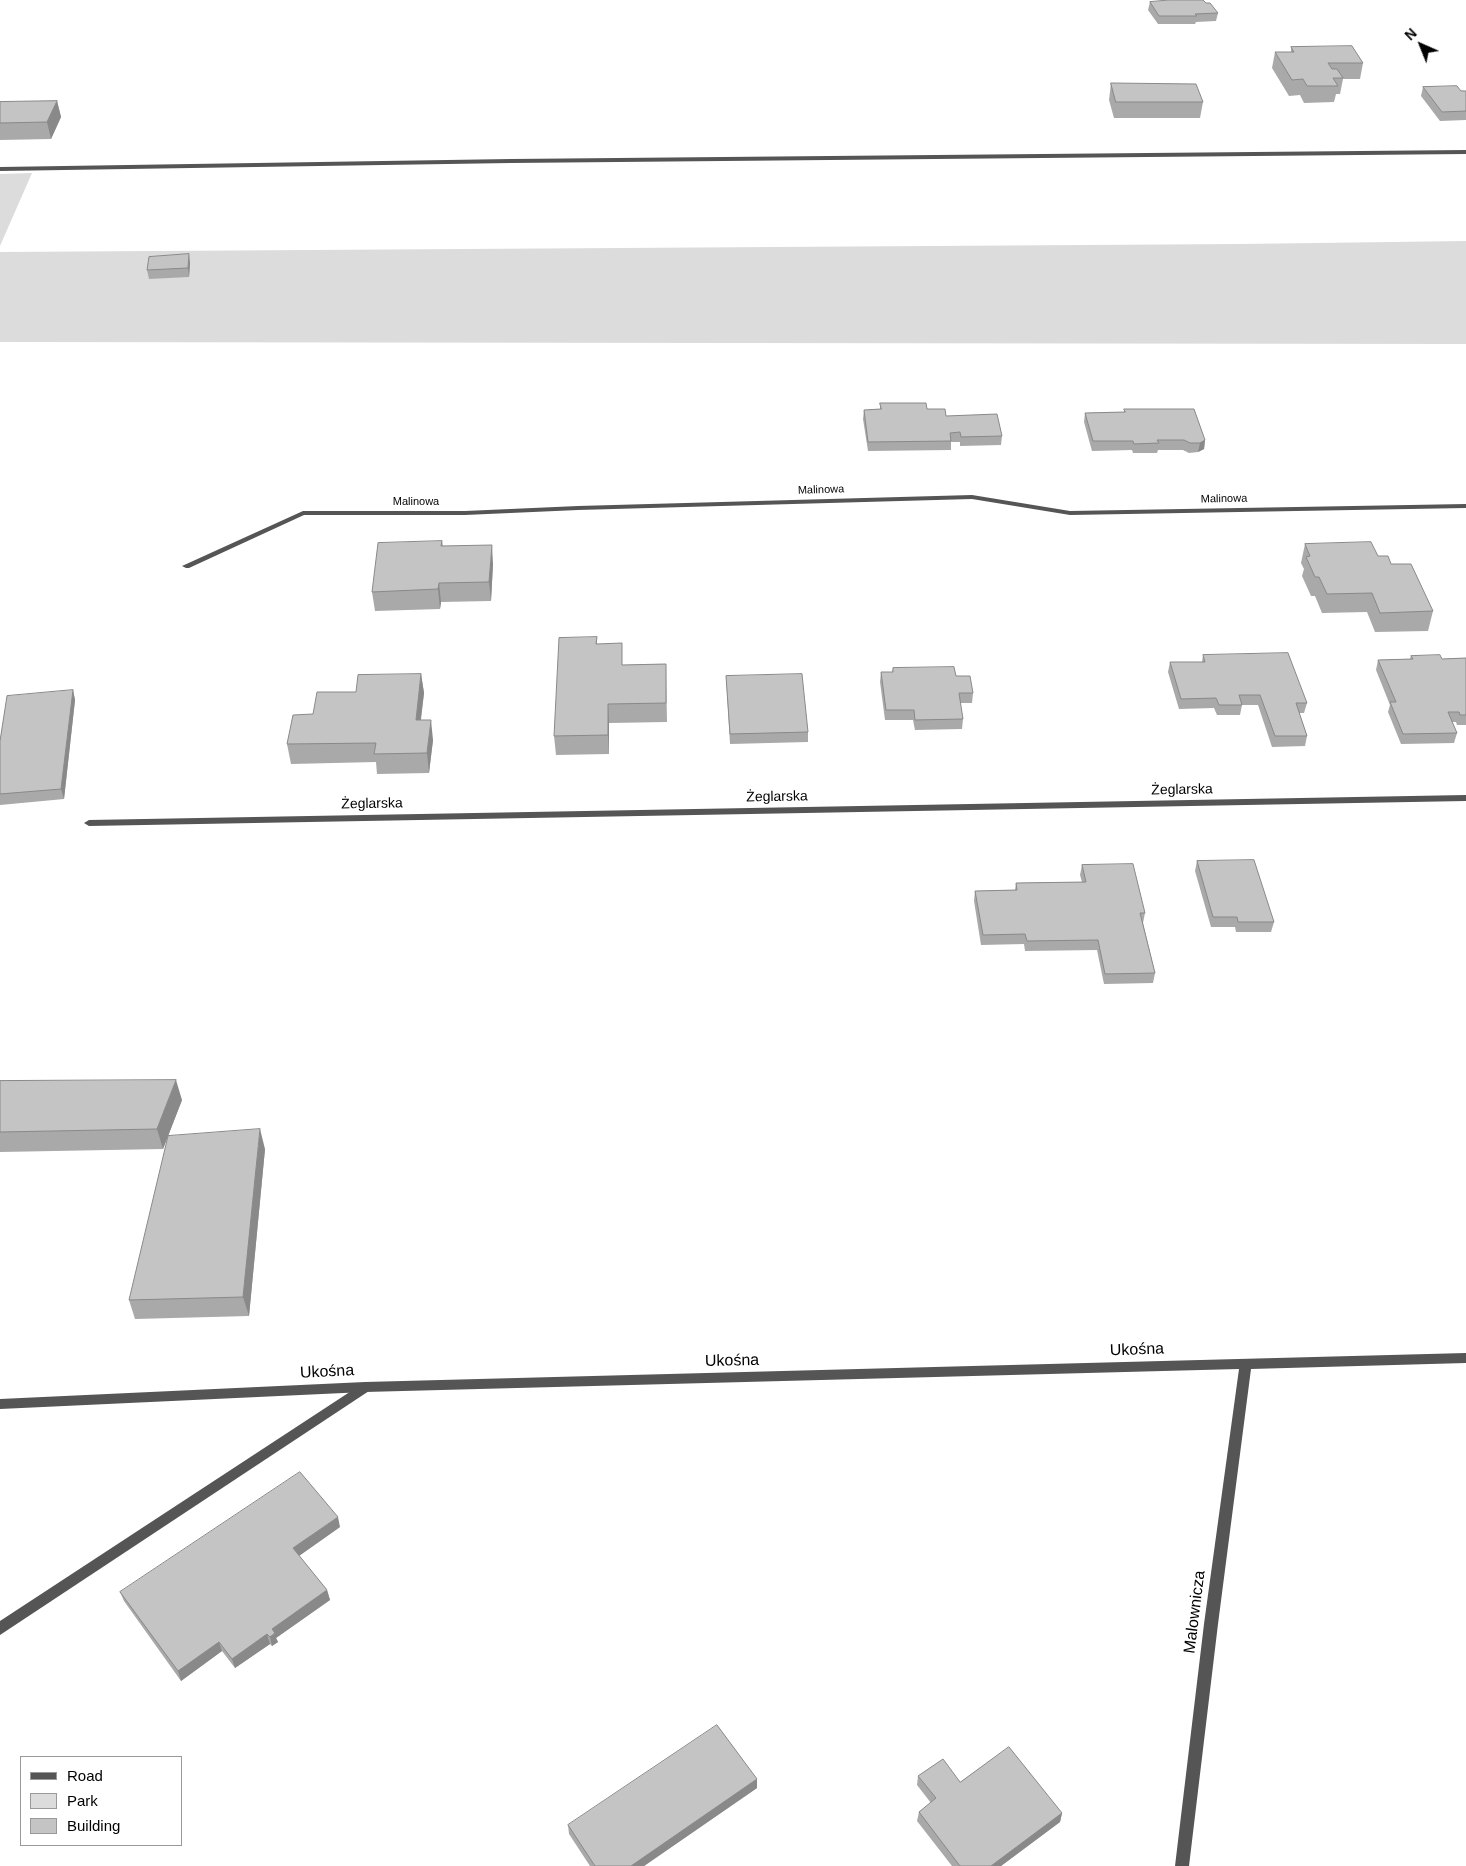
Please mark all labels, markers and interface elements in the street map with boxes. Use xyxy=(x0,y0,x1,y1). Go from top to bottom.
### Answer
north arrow xyxy=(1396,20,1446,70)
text: N xyxy=(1401,25,1420,43)
street label: Malinowa xyxy=(798,483,844,497)
street label: Malinowa xyxy=(1201,492,1247,506)
street label: Malinowa xyxy=(393,495,439,509)
street label: Żeglarska xyxy=(1151,781,1213,799)
street label: Żeglarska xyxy=(746,788,808,806)
street label: Żeglarska xyxy=(341,795,403,813)
street label: Ukośna xyxy=(1110,1339,1164,1361)
street label: Ukośna xyxy=(705,1351,759,1371)
street label: Ukośna xyxy=(299,1361,355,1383)
street label: Malownicza xyxy=(1180,1569,1210,1655)
legend xyxy=(20,1756,182,1846)
text: Road xyxy=(67,1767,103,1784)
text: Park xyxy=(67,1792,98,1809)
text: Building xyxy=(67,1817,120,1834)

